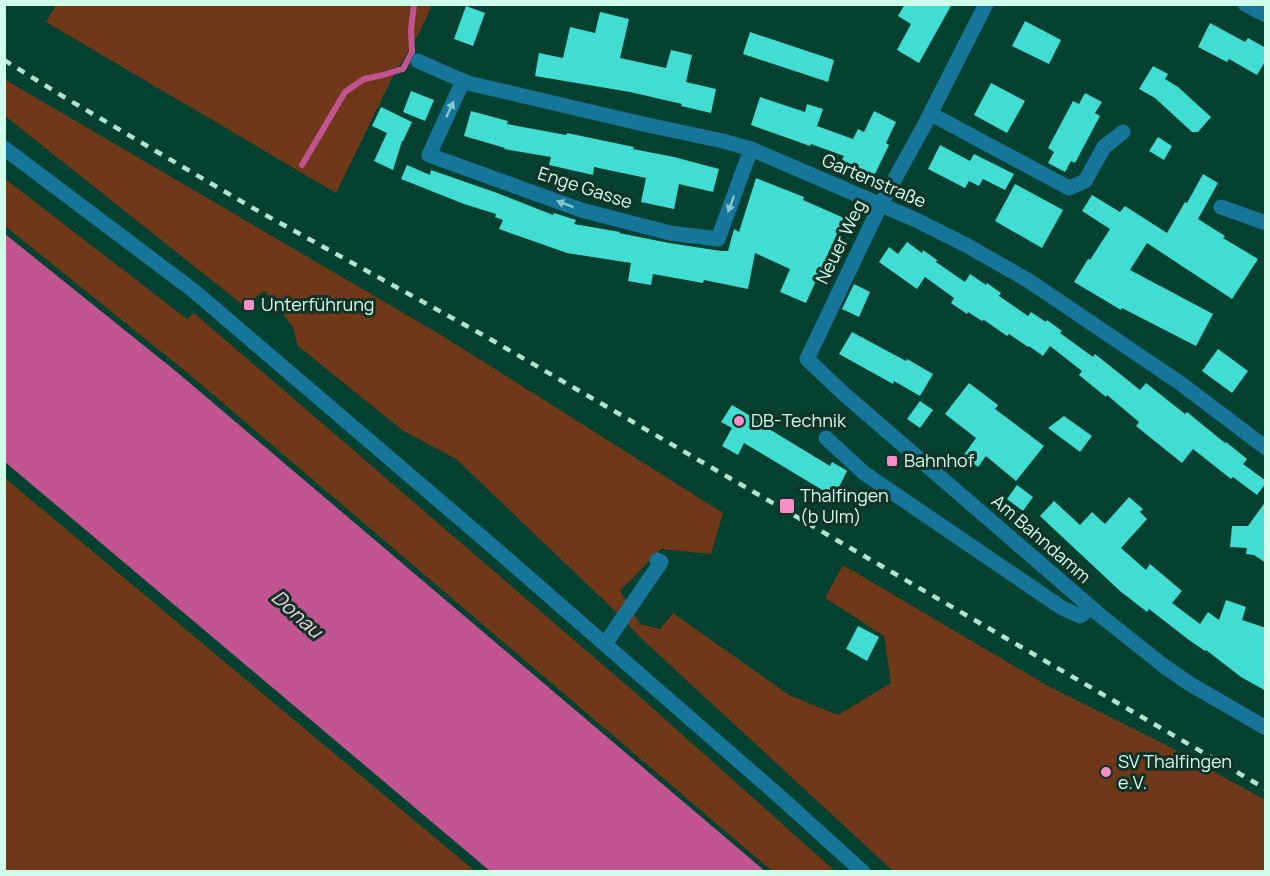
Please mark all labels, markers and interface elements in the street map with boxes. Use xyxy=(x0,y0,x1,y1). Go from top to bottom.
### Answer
one-way arrow xyxy=(446,101,455,118)
street label: Gartenstraße xyxy=(819,147,930,213)
street label: Enge Gasse xyxy=(535,161,636,214)
one-way arrow xyxy=(726,195,735,213)
street label: Neuer Weg xyxy=(809,195,871,288)
one-way arrow xyxy=(556,199,574,209)
place label: Unterführung xyxy=(261,292,374,316)
marker: Unterführung xyxy=(242,298,256,312)
place label: DB-Technik xyxy=(751,408,847,432)
marker: DB-Technik xyxy=(732,414,746,428)
place label: Bahnhof xyxy=(904,448,975,472)
marker: Bahnhof xyxy=(885,454,899,468)
place label: Thalfingen (b Ulm) xyxy=(800,483,889,528)
street label: Am Bahndamm xyxy=(987,489,1096,588)
marker: Thalfingen (b Ulm) xyxy=(778,497,796,515)
water label: Donau xyxy=(266,583,330,645)
place label: SV Thalfingen e.V. xyxy=(1118,749,1232,794)
marker: SV Thalfingen e.V. xyxy=(1099,765,1113,779)

